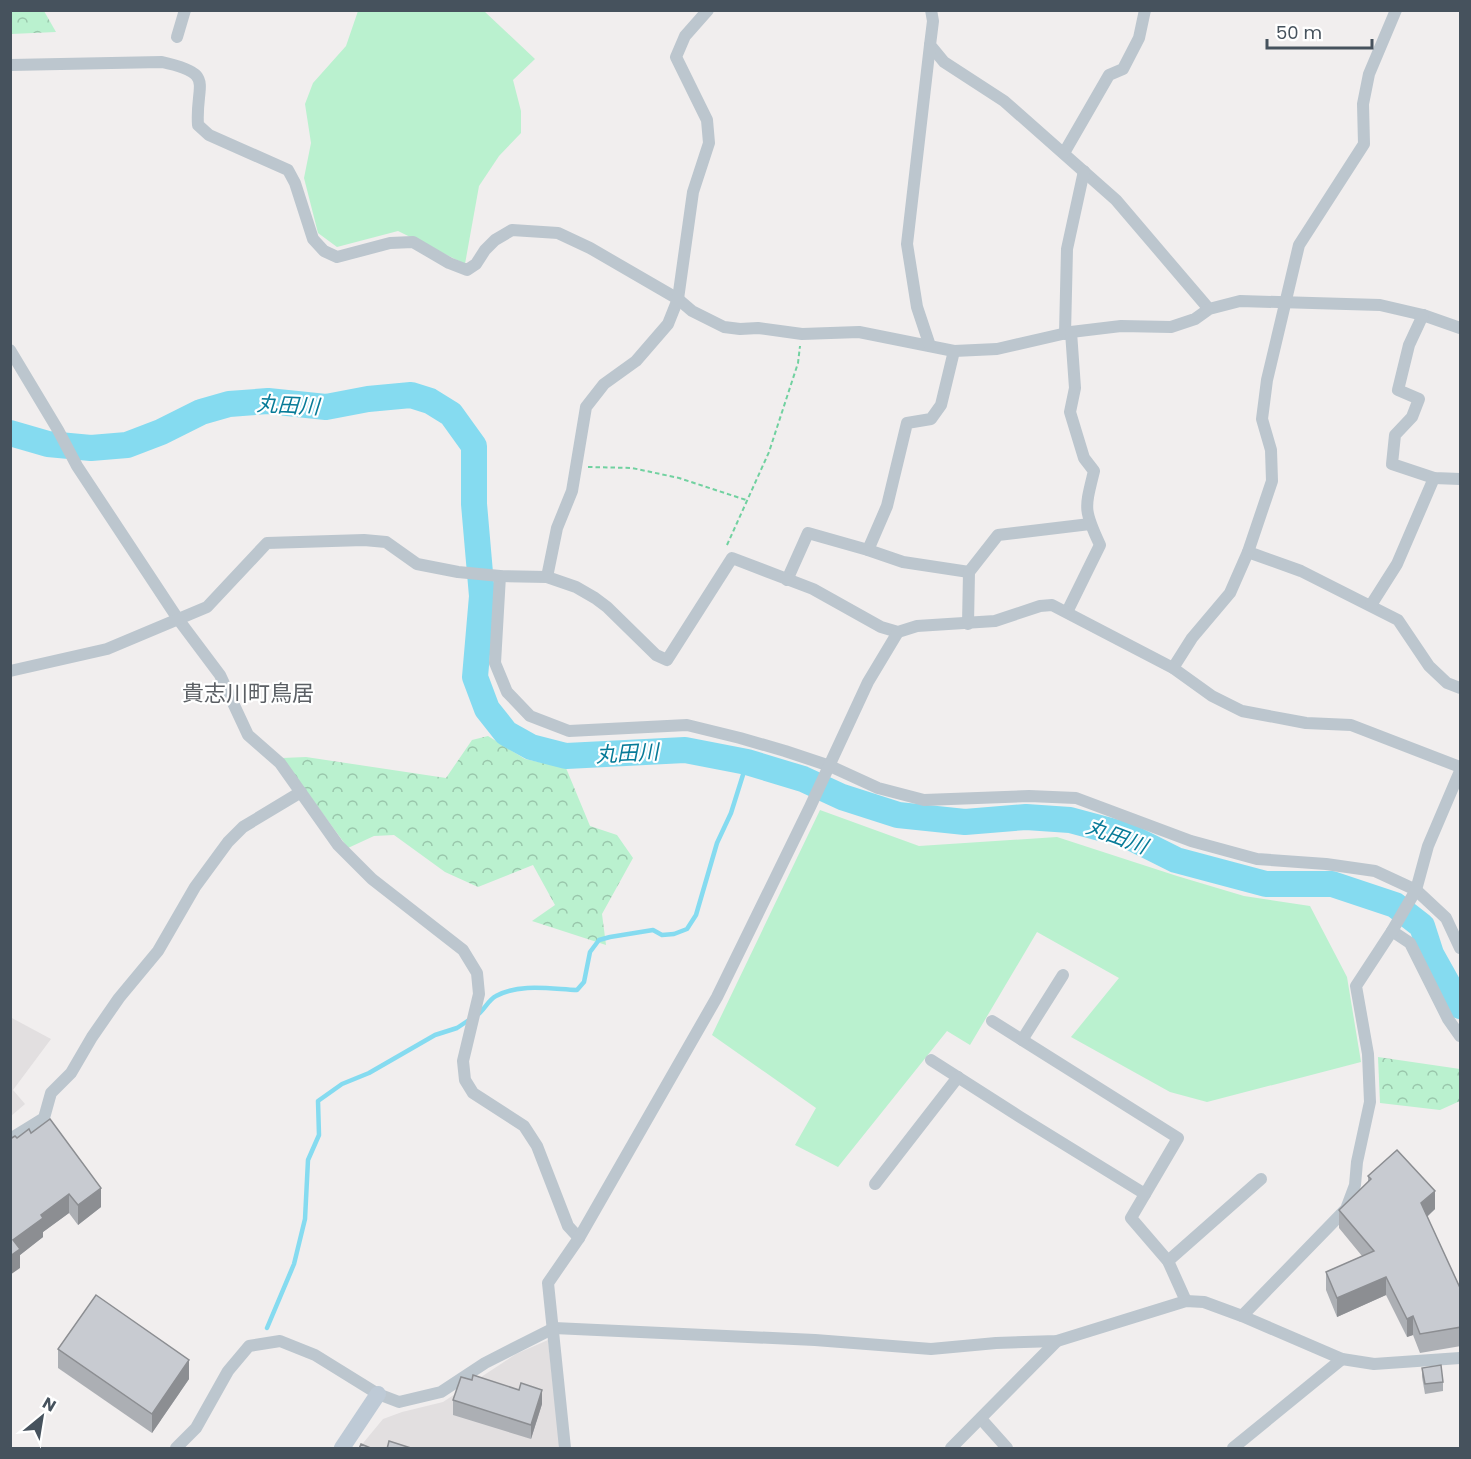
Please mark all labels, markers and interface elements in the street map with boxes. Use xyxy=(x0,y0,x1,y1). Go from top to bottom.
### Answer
scale bar xyxy=(1267,12,1372,50)
text: 50 m xyxy=(1276,20,1322,45)
water label: 丸田川 xyxy=(256,389,322,421)
district label: 貴志川町鳥居 xyxy=(182,678,314,709)
water label: 丸田川 xyxy=(595,737,661,769)
water label: 丸田川 xyxy=(1082,812,1153,861)
north arrow xyxy=(12,1387,72,1447)
text: N xyxy=(38,1391,60,1417)

